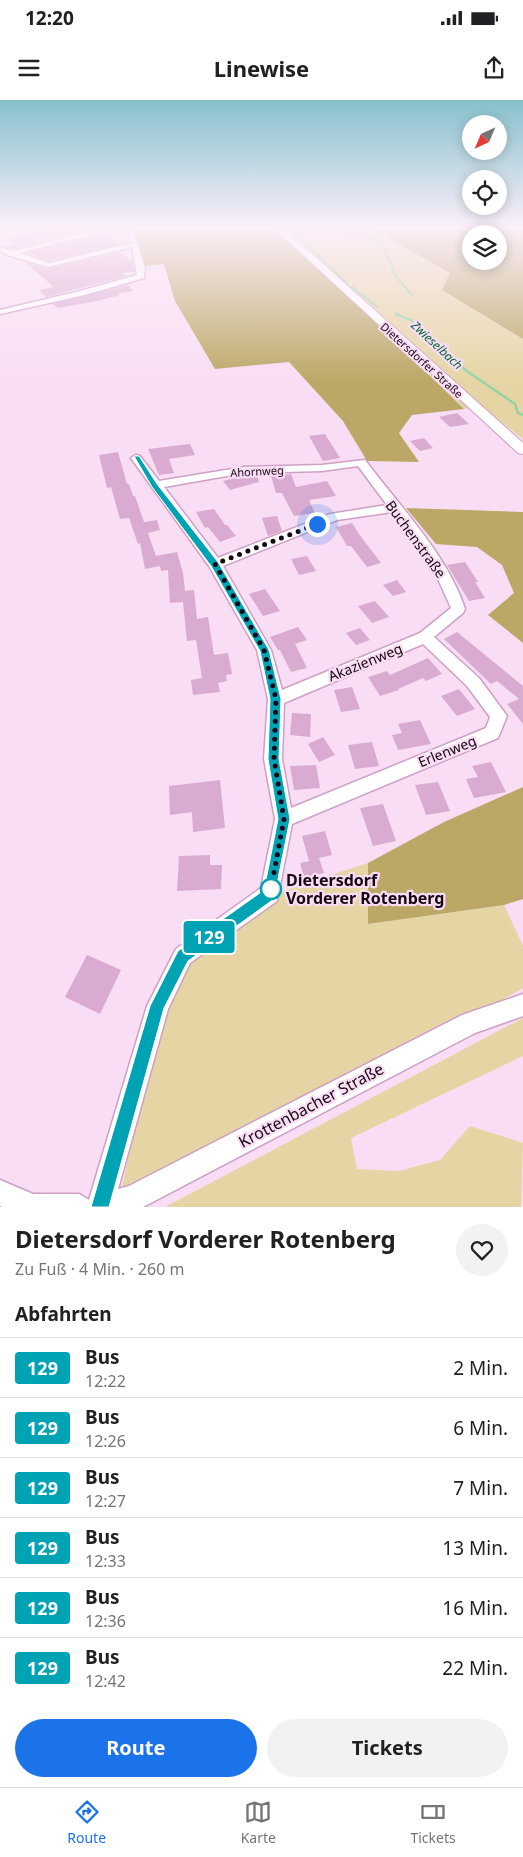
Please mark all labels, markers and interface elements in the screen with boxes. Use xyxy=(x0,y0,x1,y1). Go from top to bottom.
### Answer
text: 12:20 xyxy=(25,5,74,31)
text: Linewise xyxy=(214,53,309,83)
icon: menu xyxy=(15,54,43,82)
icon: share xyxy=(480,54,508,82)
north arrow xyxy=(462,115,508,160)
map controls xyxy=(462,115,507,270)
button: locate xyxy=(462,170,507,215)
button: layers xyxy=(462,225,507,270)
water label: Zwieselbach xyxy=(407,316,466,373)
street label: Dietersdorfer Straße xyxy=(378,319,466,401)
street label: Ahornweg xyxy=(230,462,284,480)
street label: Buchenstraße xyxy=(381,496,451,582)
your location xyxy=(305,512,330,537)
street label: Akazienweg xyxy=(325,638,405,686)
street label: Erlenweg xyxy=(415,731,479,771)
place label: Dietersdorf Vorderer Rotenberg xyxy=(286,869,444,909)
marker: Dietersdorf Vorderer Rotenberg xyxy=(260,878,282,900)
line badge: 129 xyxy=(180,921,238,953)
text: 129 xyxy=(194,925,224,949)
street label: Krottenbacher Straße xyxy=(235,1057,387,1153)
text: Dietersdorf Vorderer Rotenberg xyxy=(15,1222,396,1255)
button: heart xyxy=(456,1224,508,1276)
text: Zu Fuß · 4 Min. · 260 m xyxy=(15,1258,184,1280)
text: Abfahrten xyxy=(15,1301,112,1327)
text: Bus xyxy=(85,1344,120,1370)
text: 2 Min. xyxy=(453,1355,508,1381)
text: 129 xyxy=(27,1356,58,1380)
text: 12:22 xyxy=(85,1370,126,1392)
text: Bus xyxy=(85,1404,120,1430)
text: 6 Min. xyxy=(453,1415,508,1441)
text: 129 xyxy=(27,1416,58,1440)
text: 12:26 xyxy=(85,1430,126,1452)
text: Bus xyxy=(85,1464,120,1490)
text: 7 Min. xyxy=(453,1475,508,1501)
text: 129 xyxy=(27,1476,58,1500)
text: 12:27 xyxy=(85,1490,126,1512)
text: Bus xyxy=(85,1524,120,1550)
text: 13 Min. xyxy=(442,1535,508,1561)
text: 129 xyxy=(27,1536,58,1560)
text: 12:33 xyxy=(85,1550,126,1572)
text: Bus xyxy=(85,1584,120,1610)
text: 16 Min. xyxy=(442,1595,508,1621)
text: 129 xyxy=(27,1596,58,1620)
text: 12:36 xyxy=(85,1610,126,1632)
text: Bus xyxy=(85,1644,120,1670)
text: 22 Min. xyxy=(442,1655,508,1681)
text: 129 xyxy=(27,1656,58,1680)
text: 12:42 xyxy=(85,1670,126,1692)
button: Route xyxy=(15,1719,257,1777)
button: Tickets xyxy=(267,1719,508,1777)
tab: Route xyxy=(67,1798,106,1847)
tab: Karte xyxy=(241,1798,276,1847)
tab: Tickets xyxy=(410,1798,456,1847)

